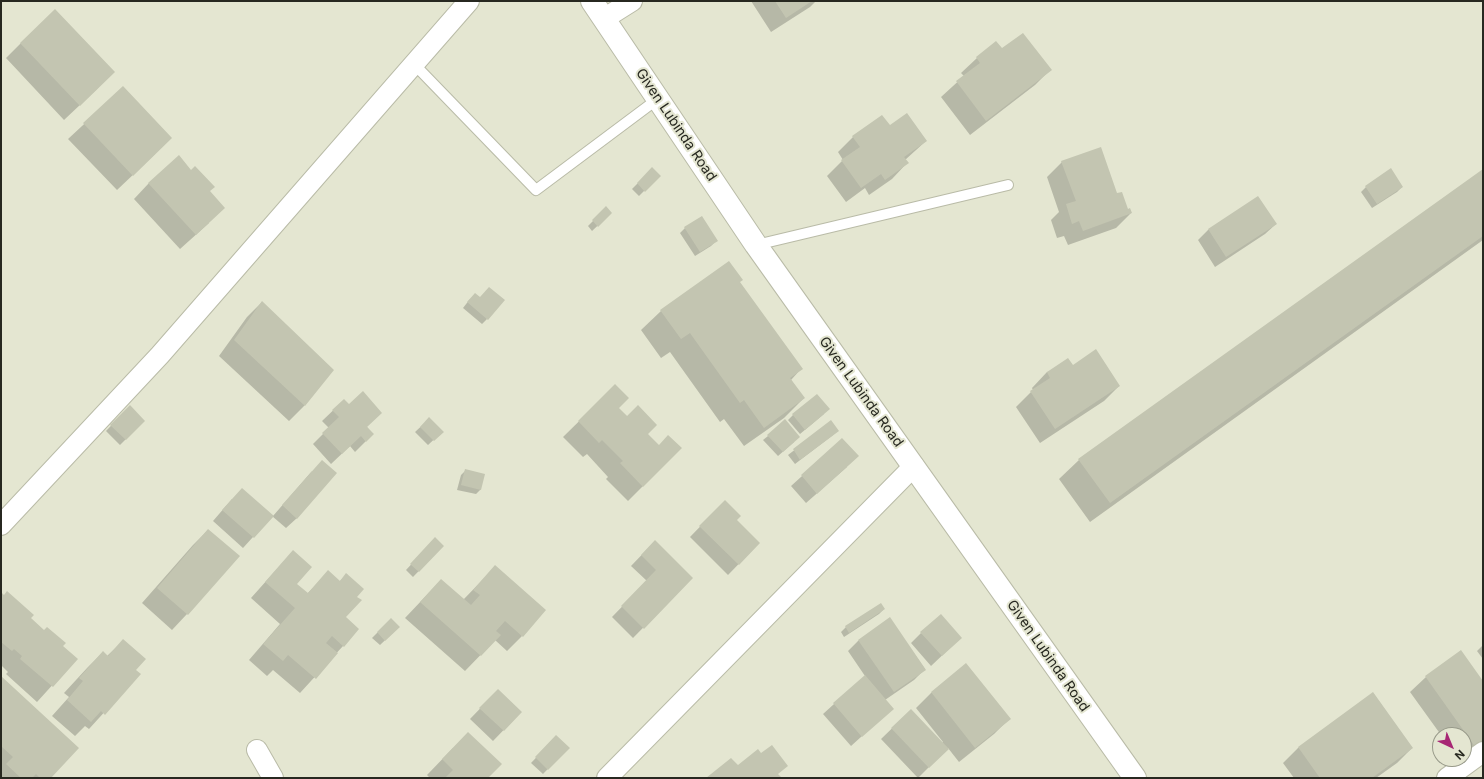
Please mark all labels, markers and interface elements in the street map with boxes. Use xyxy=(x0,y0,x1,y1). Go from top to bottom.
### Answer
street label: Given Lubinda Road xyxy=(632,65,720,185)
street label: Given Lubinda Road xyxy=(815,334,907,450)
street label: Given Lubinda Road xyxy=(1003,597,1093,715)
north arrow xyxy=(1432,727,1472,767)
text: N xyxy=(1452,747,1468,763)

